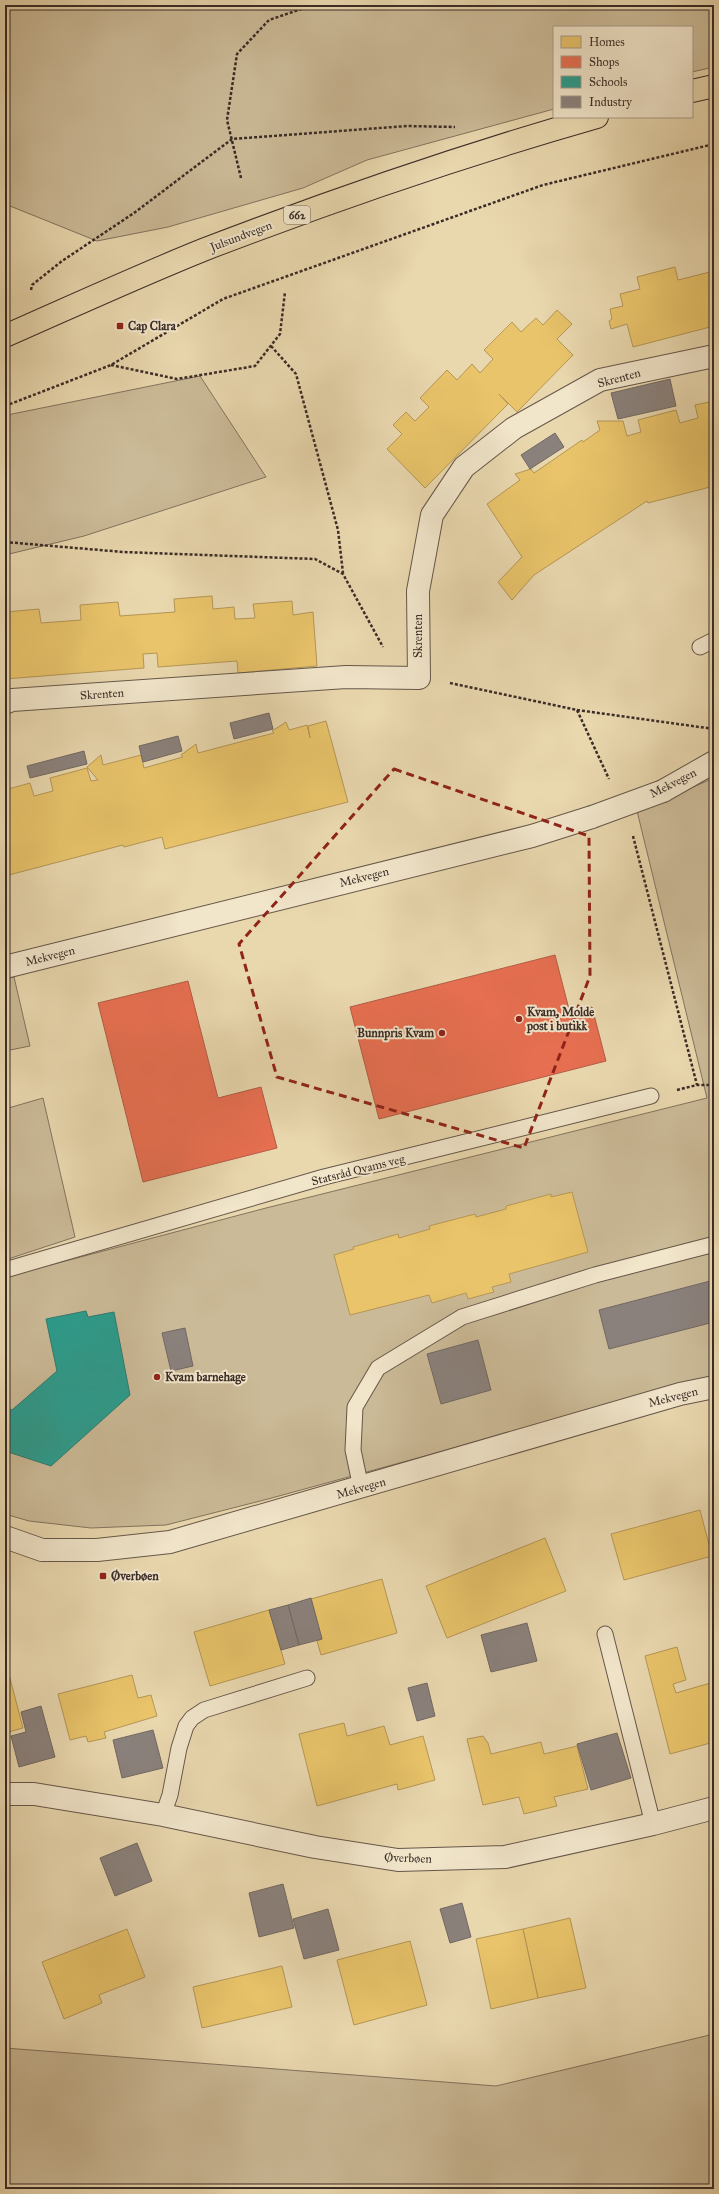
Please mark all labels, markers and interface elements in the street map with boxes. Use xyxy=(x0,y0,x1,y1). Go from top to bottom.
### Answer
legend xyxy=(553,26,693,118)
text: Homes xyxy=(589,35,625,49)
text: Shops xyxy=(589,55,619,69)
text: Schools xyxy=(589,75,627,89)
text: Industry xyxy=(589,95,632,109)
road number: 662 xyxy=(284,206,310,224)
street label: Julsundvegen xyxy=(206,218,275,256)
place label: Cap Clara xyxy=(128,319,177,334)
marker: Cap Clara xyxy=(115,321,125,331)
street label: Skrenten xyxy=(596,365,643,390)
street label: Skrenten xyxy=(411,613,425,658)
street label: Skrenten xyxy=(80,685,125,703)
street label: Mekvegen xyxy=(647,765,700,802)
street label: Mekvegen xyxy=(338,864,391,891)
street label: Mekvegen xyxy=(24,943,77,970)
place label: Kvam, Molde post i butikk xyxy=(526,1005,594,1034)
marker: Kvam, Molde post i butikk xyxy=(514,1014,524,1024)
place label: Bunnpris Kvam xyxy=(357,1026,435,1041)
marker: Bunnpris Kvam xyxy=(437,1028,447,1038)
street label: Statsråd Qvams veg xyxy=(310,1152,407,1189)
place label: Kvam barnehage xyxy=(165,1370,246,1385)
marker: Kvam barnehage xyxy=(152,1372,162,1382)
street label: Mekvegen xyxy=(647,1384,700,1411)
street label: Mekvegen xyxy=(335,1474,388,1503)
place label: Øverbøen xyxy=(111,1569,159,1583)
marker: Øverbøen xyxy=(98,1571,108,1581)
street label: Øverbøen xyxy=(384,1850,433,1866)

